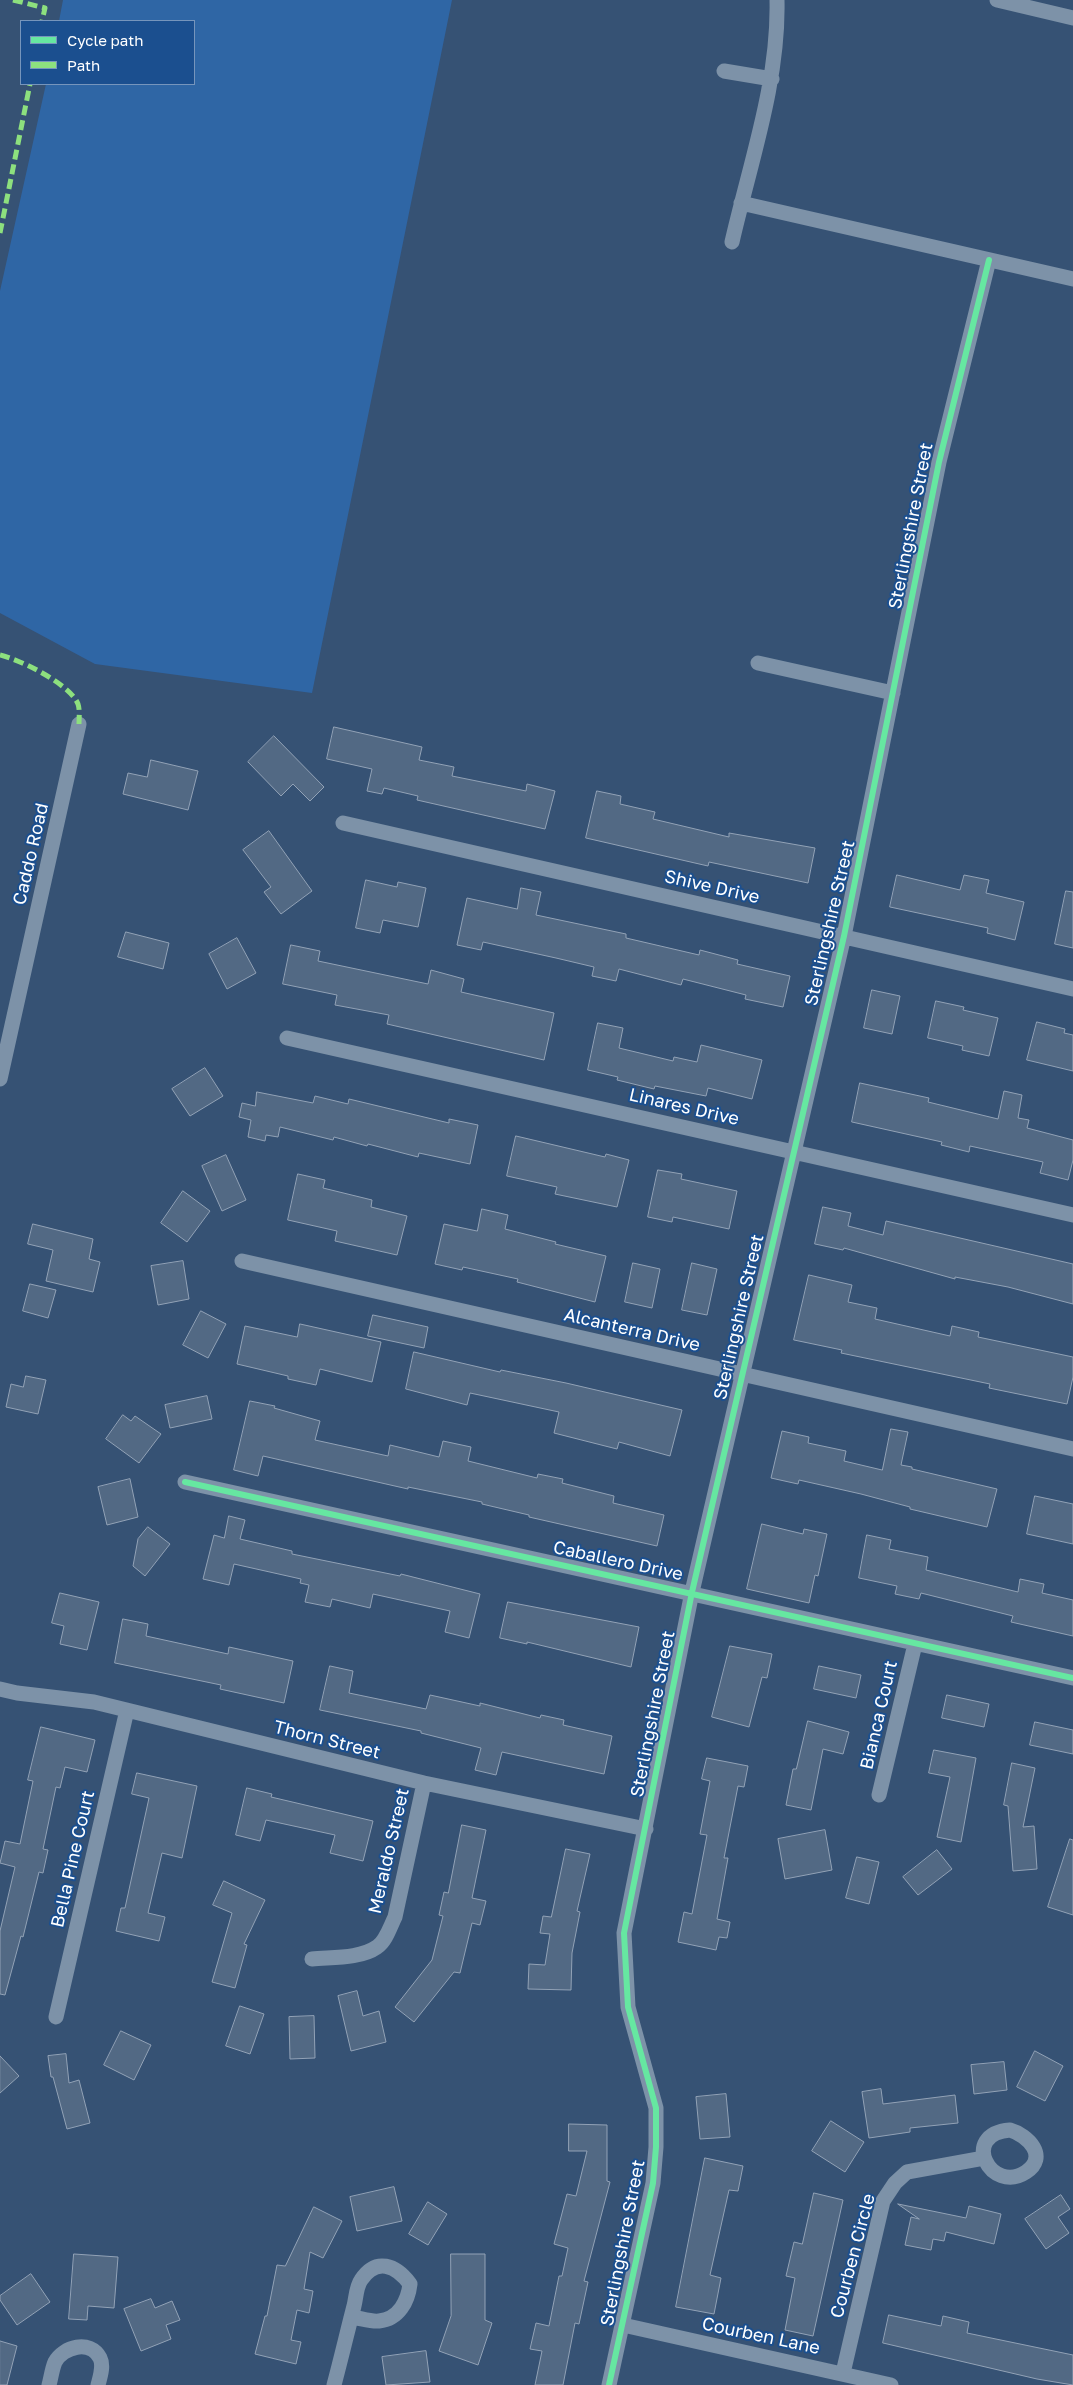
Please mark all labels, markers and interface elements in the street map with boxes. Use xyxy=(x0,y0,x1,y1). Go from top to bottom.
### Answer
legend xyxy=(20,20,195,85)
text: Cycle path xyxy=(67,31,143,49)
text: Path xyxy=(67,56,100,74)
street label: Sterlingshire Street xyxy=(884,441,938,611)
street label: Caddo Road xyxy=(9,801,53,907)
street label: Sterlingshire Street xyxy=(800,838,860,1008)
street label: Shive Drive xyxy=(662,866,762,908)
street label: Linares Drive xyxy=(627,1084,741,1130)
street label: Sterlingshire Street xyxy=(709,1232,769,1402)
street label: Alcanterra Drive xyxy=(562,1304,702,1356)
street label: Caballero Drive xyxy=(551,1537,685,1585)
street label: Sterlingshire Street xyxy=(626,1629,680,1799)
street label: Bianca Court xyxy=(856,1658,902,1772)
street label: Thorn Street xyxy=(272,1716,382,1764)
street label: Meraldo Street xyxy=(364,1786,414,1916)
street label: Bella Pine Court xyxy=(47,1788,99,1930)
street label: Sterlingshire Street xyxy=(596,2158,650,2328)
street label: Courben Circle xyxy=(826,2191,880,2321)
street label: Courben Lane xyxy=(700,2313,822,2359)

